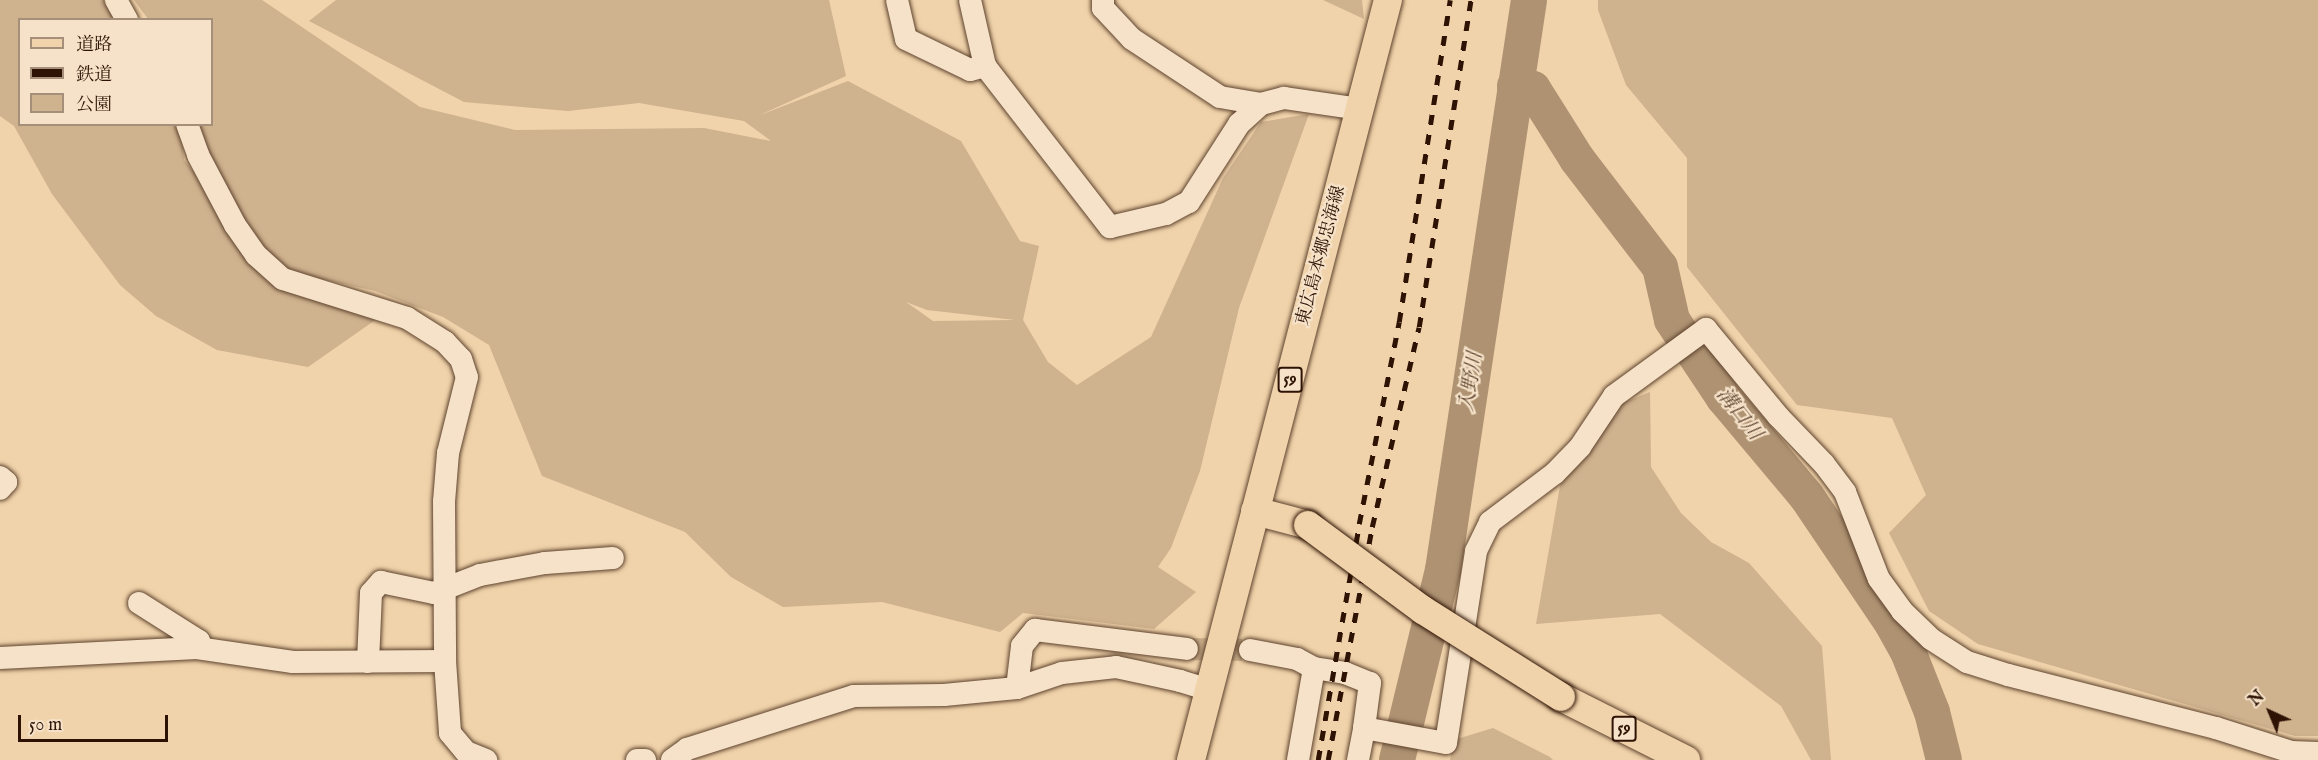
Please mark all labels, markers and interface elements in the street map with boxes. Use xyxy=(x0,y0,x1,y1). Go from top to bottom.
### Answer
legend xyxy=(18,18,213,126)
text: 道路 xyxy=(76,34,112,57)
text: 鉄道 xyxy=(76,64,112,87)
text: 公園 xyxy=(76,94,112,117)
street label: 東広島本郷忠海線 xyxy=(1293,184,1351,328)
water label: 入野川 xyxy=(1454,350,1488,414)
road number: 59 xyxy=(1276,367,1304,393)
water label: 溝口川 xyxy=(1711,383,1767,445)
north arrow xyxy=(2240,682,2300,742)
text: N xyxy=(2246,687,2269,711)
scale bar xyxy=(21,703,171,741)
text: 50 m xyxy=(29,714,62,737)
road number: 59 xyxy=(1610,716,1638,742)

